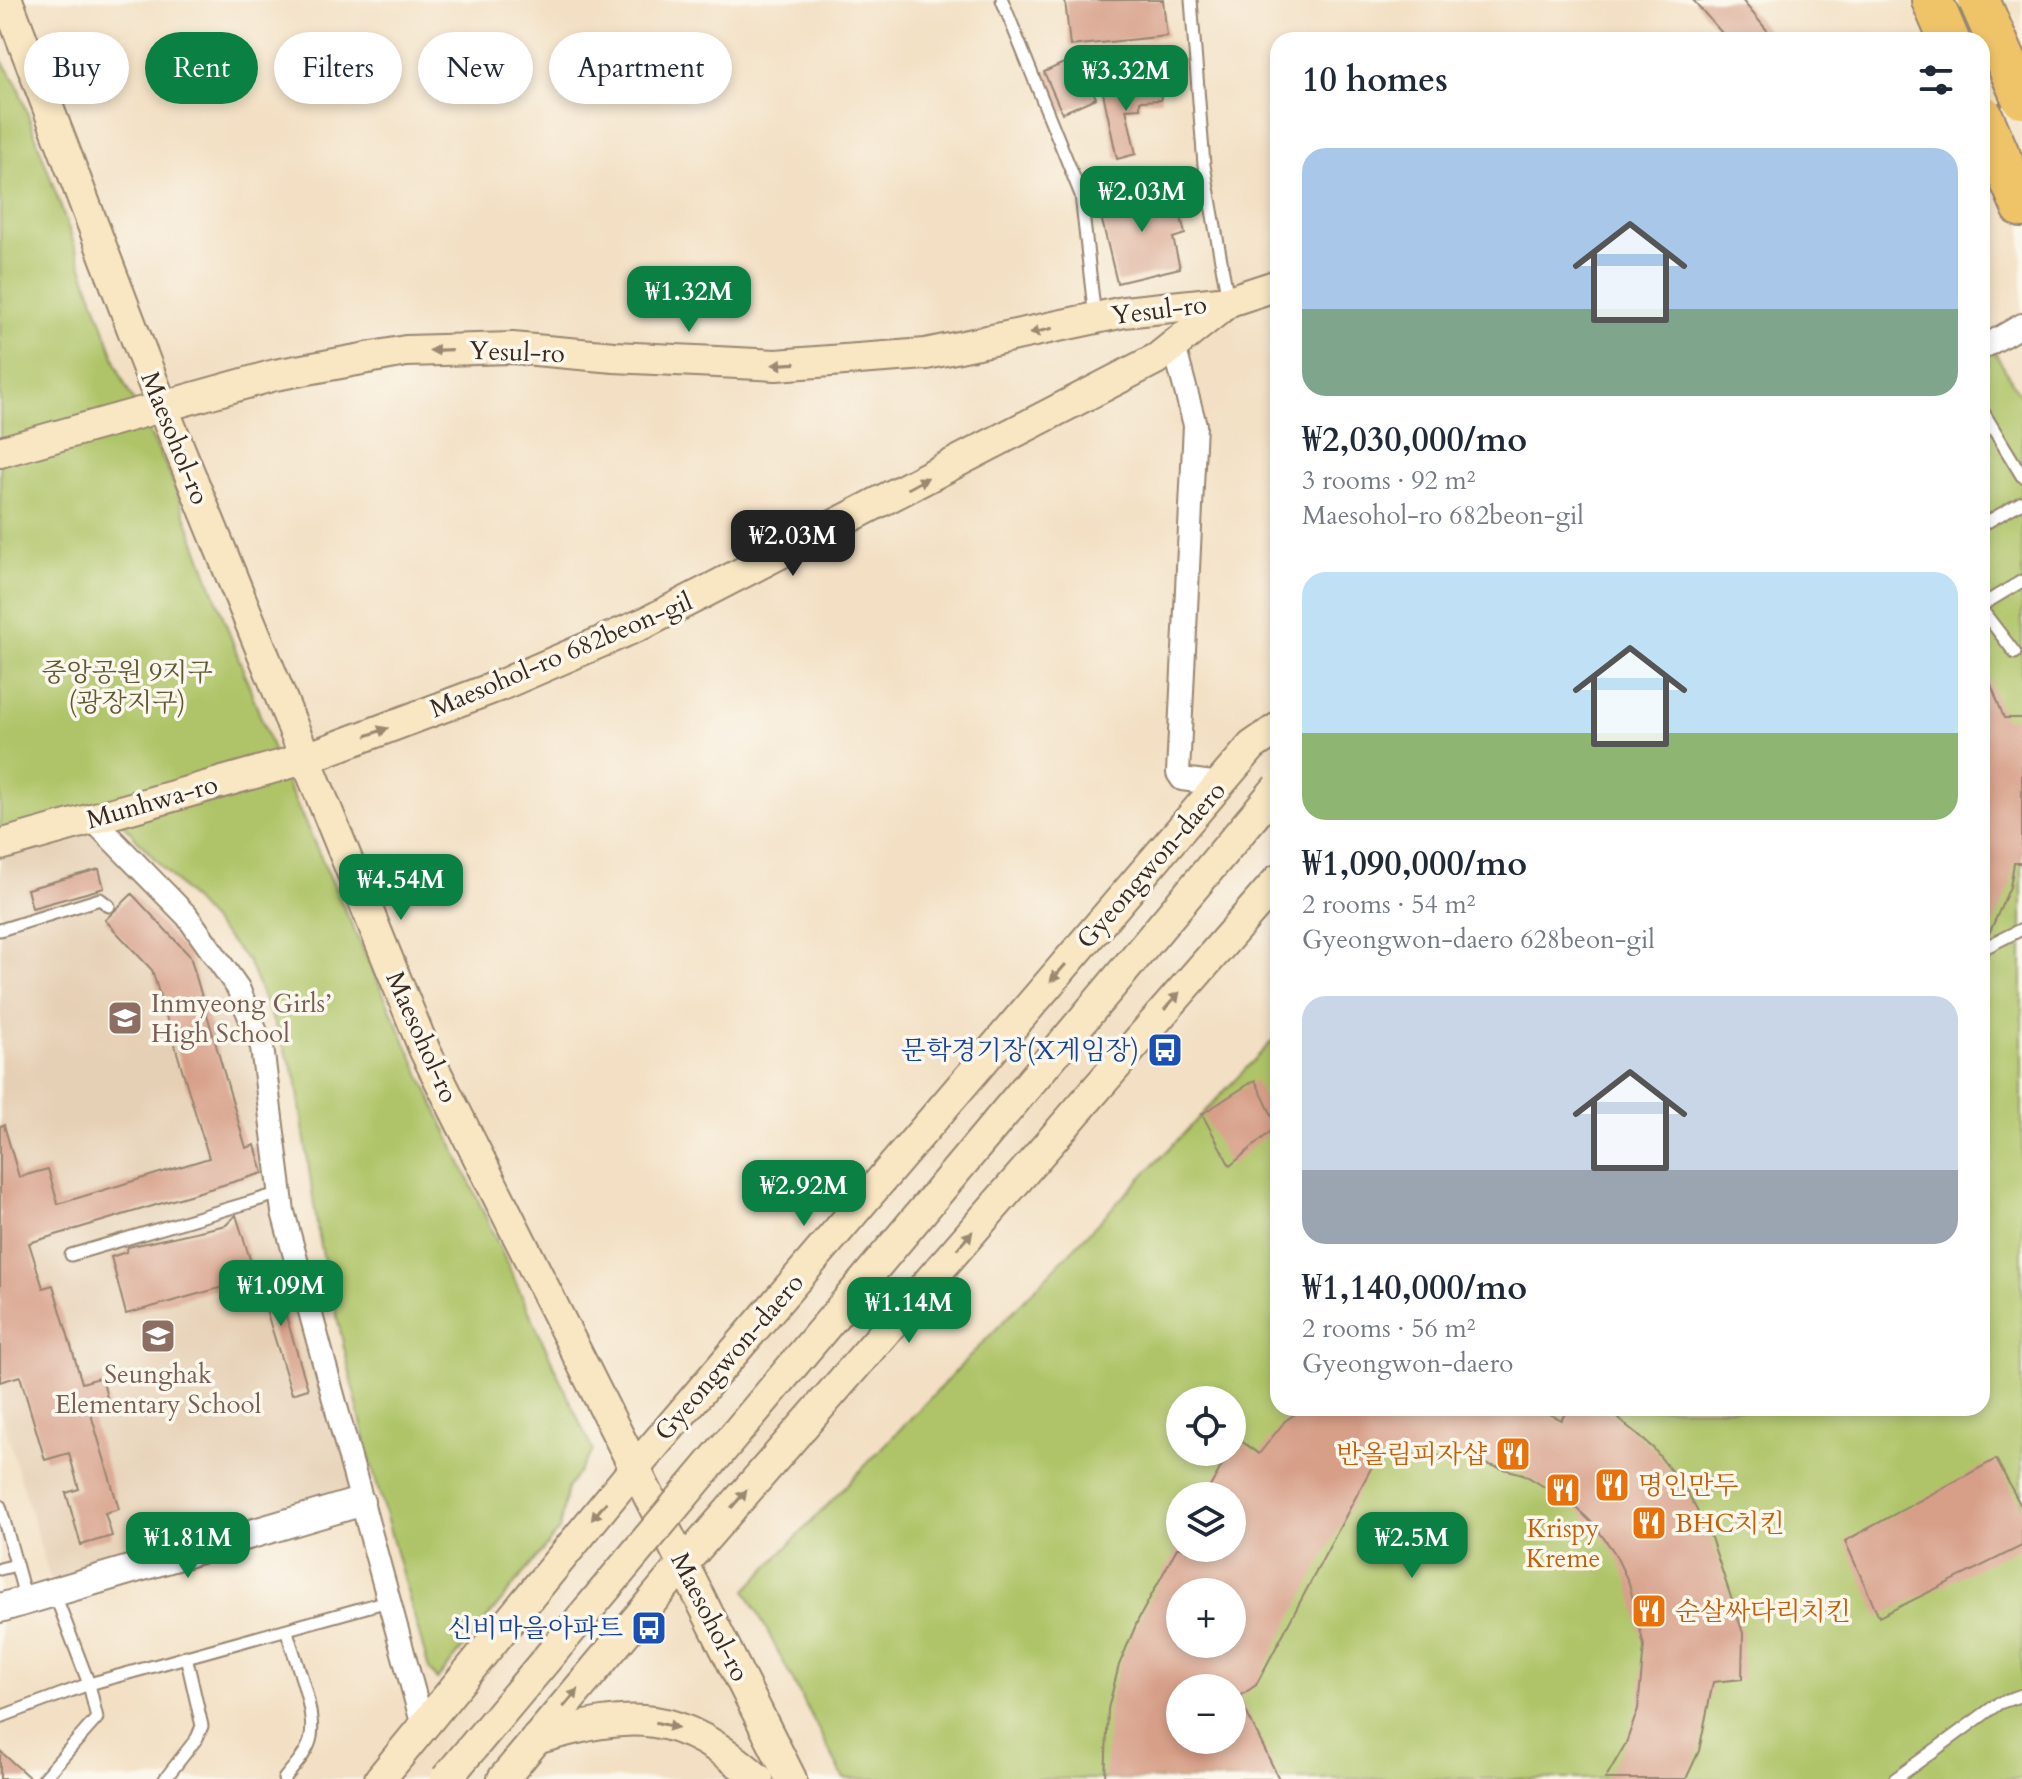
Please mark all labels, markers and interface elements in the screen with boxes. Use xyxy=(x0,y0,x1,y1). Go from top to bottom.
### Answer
chip: Buy xyxy=(24,32,129,104)
chip: Rent xyxy=(145,32,258,104)
chip: Filters xyxy=(274,32,402,104)
chip: New xyxy=(418,32,533,104)
chip: Apartment xyxy=(549,32,732,104)
pin: ₩3.32M xyxy=(1061,45,1191,113)
text: ₩3.32M xyxy=(1082,53,1170,88)
text: 10 homes xyxy=(1302,57,1448,103)
icon: filters xyxy=(1914,58,1958,102)
pin: ₩2.03M xyxy=(1077,166,1207,234)
text: ₩2.03M xyxy=(1098,174,1186,209)
icon: home xyxy=(1558,200,1702,344)
pin: ₩1.32M xyxy=(624,266,754,334)
text: ₩1.32M xyxy=(645,274,733,309)
street label: Yesul-ro xyxy=(1109,287,1209,333)
one-way arrow xyxy=(1029,325,1054,338)
street label: Yesul-ro xyxy=(468,333,566,371)
one-way arrow xyxy=(428,343,453,356)
one-way arrow xyxy=(771,358,796,371)
street label: Maesohol-ro xyxy=(132,366,218,510)
text: ₩2,030,000/mo xyxy=(1302,417,1527,463)
text: 3 rooms · 92 m² xyxy=(1302,463,1475,498)
one-way arrow xyxy=(907,476,930,490)
text: Maesohol-ro 682beon-gil xyxy=(1302,498,1584,533)
pin: ₩2.03M xyxy=(728,510,858,578)
text: ₩2.03M xyxy=(749,518,837,553)
street label: Maesohol-ro 682beon-gil xyxy=(424,584,698,726)
icon: home xyxy=(1558,624,1702,768)
park label: 중앙공원 9지구 (광장지구) xyxy=(42,655,213,720)
one-way arrow xyxy=(366,725,390,738)
street label: Munhwa-ro xyxy=(82,767,222,837)
street label: Gyeongwon-daero xyxy=(1069,774,1233,956)
text: ₩1,090,000/mo xyxy=(1302,841,1527,887)
pin: ₩4.54M xyxy=(336,854,466,922)
text: ₩4.54M xyxy=(357,862,445,897)
text: 2 rooms · 54 m² xyxy=(1302,887,1475,922)
text: Gyeongwon-daero 628beon-gil xyxy=(1302,922,1655,957)
one-way arrow xyxy=(1050,962,1067,982)
street label: Maesohol-ro xyxy=(377,966,467,1108)
place label: Inmyeong Girls’ High School xyxy=(151,986,331,1051)
one-way arrow xyxy=(1163,992,1180,1012)
school or university icon: Inmyeong Girls’ High School xyxy=(106,999,144,1037)
bus stop icon: 문학경기장(X게임장) xyxy=(1146,1031,1184,1069)
place label: 문학경기장(X게임장) xyxy=(901,1033,1139,1068)
icon: home xyxy=(1558,1048,1702,1192)
pin: ₩2.92M xyxy=(739,1160,869,1228)
text: ₩2.92M xyxy=(760,1168,848,1203)
one-way arrow xyxy=(956,1230,973,1250)
pin: ₩1.09M xyxy=(216,1260,346,1328)
text: ₩1,140,000/mo xyxy=(1302,1265,1527,1311)
street label: Gyeongwon-daero xyxy=(647,1266,811,1448)
text: ₩1.09M xyxy=(237,1268,325,1303)
pin: ₩1.14M xyxy=(844,1277,974,1345)
text: ₩1.14M xyxy=(865,1285,953,1320)
text: 2 rooms · 56 m² xyxy=(1302,1311,1475,1346)
school or university icon: Seunghak Elementary School xyxy=(139,1317,177,1355)
text: Gyeongwon-daero xyxy=(1302,1346,1513,1381)
place label: Seunghak Elementary School xyxy=(55,1357,262,1422)
map controls xyxy=(1166,1386,1246,1754)
button: locate xyxy=(1166,1386,1246,1466)
restaurant icon: 반올림피자샵 xyxy=(1494,1435,1532,1473)
place label: 반올림피자샵 xyxy=(1336,1437,1487,1472)
restaurant icon: 명인만두 xyxy=(1593,1466,1631,1504)
place label: 명인만두 xyxy=(1638,1468,1738,1503)
restaurant icon: Krispy Kreme xyxy=(1544,1471,1582,1509)
button: layers xyxy=(1166,1482,1246,1562)
one-way arrow xyxy=(730,1490,747,1510)
one-way arrow xyxy=(591,1501,608,1521)
restaurant icon: BHC치킨 xyxy=(1630,1504,1668,1542)
place label: BHC치킨 xyxy=(1675,1506,1785,1541)
place label: Krispy Kreme xyxy=(1526,1511,1600,1576)
pin: ₩1.81M xyxy=(123,1512,253,1580)
pin: ₩2.5M xyxy=(1356,1512,1468,1580)
text: ₩1.81M xyxy=(144,1520,232,1555)
text: ₩2.5M xyxy=(1375,1520,1449,1555)
street label: Maesohol-ro xyxy=(663,1547,757,1687)
button: + xyxy=(1166,1578,1246,1658)
restaurant icon: 순살싸다리치킨 xyxy=(1630,1592,1668,1630)
place label: 순살싸다리치킨 xyxy=(1675,1594,1851,1629)
bus stop icon: 신비마을아파트 xyxy=(630,1609,668,1647)
place label: 신비마을아파트 xyxy=(447,1611,623,1646)
button: − xyxy=(1166,1674,1246,1754)
one-way arrow xyxy=(562,1688,579,1708)
one-way arrow xyxy=(654,1719,679,1732)

